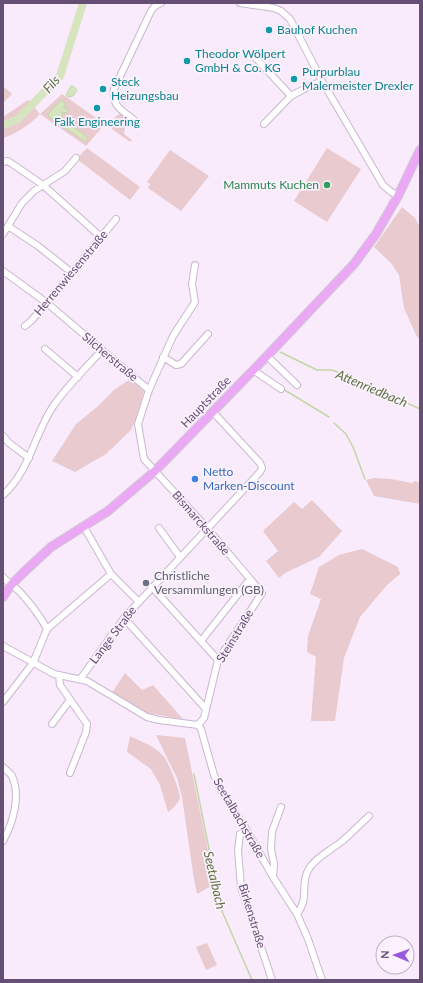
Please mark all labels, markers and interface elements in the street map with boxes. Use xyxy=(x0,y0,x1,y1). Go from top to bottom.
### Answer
place label: Bauhof Kuchen xyxy=(277,22,358,37)
marker: Bauhof Kuchen xyxy=(264,25,274,35)
place label: Theodor Wölpert GmbH & Co. KG xyxy=(195,46,286,75)
marker: Theodor Wölpert GmbH & Co. KG xyxy=(182,56,192,66)
place label: Purpurblau Malermeister Drexler xyxy=(302,64,414,93)
water label: Fils xyxy=(39,72,63,96)
place label: Steck Heizungsbau xyxy=(111,74,179,103)
marker: Purpurblau Malermeister Drexler xyxy=(289,74,299,84)
marker: Steck Heizungsbau xyxy=(98,84,108,94)
marker: Falk Engineering xyxy=(92,103,102,113)
place label: Falk Engineering xyxy=(54,114,140,129)
place label: Mammuts Kuchen xyxy=(223,177,319,192)
marker: Mammuts Kuchen xyxy=(322,180,332,190)
street label: Herrenwiesenstraße xyxy=(31,227,111,318)
street label: Silcherstraße xyxy=(79,329,141,384)
water label: Attenriedbach xyxy=(333,365,410,410)
street label: Hauptstraße xyxy=(177,373,234,430)
place label: Netto Marken-Discount xyxy=(203,464,295,493)
marker: Netto Marken-Discount xyxy=(190,474,200,484)
street label: Bismarckstraße xyxy=(169,487,233,558)
place label: Christliche Versammlungen (GB) xyxy=(154,568,264,597)
marker: Christliche Versammlungen (GB) xyxy=(141,578,151,588)
street label: Lange Straße xyxy=(86,603,139,667)
street label: Steinstraße xyxy=(213,606,256,665)
street label: Seetalbachstraße xyxy=(210,775,269,861)
water label: Seetalbach xyxy=(201,849,229,911)
street label: Birkenstraße xyxy=(236,882,269,950)
north arrow xyxy=(375,935,415,975)
text: N xyxy=(378,950,391,959)

